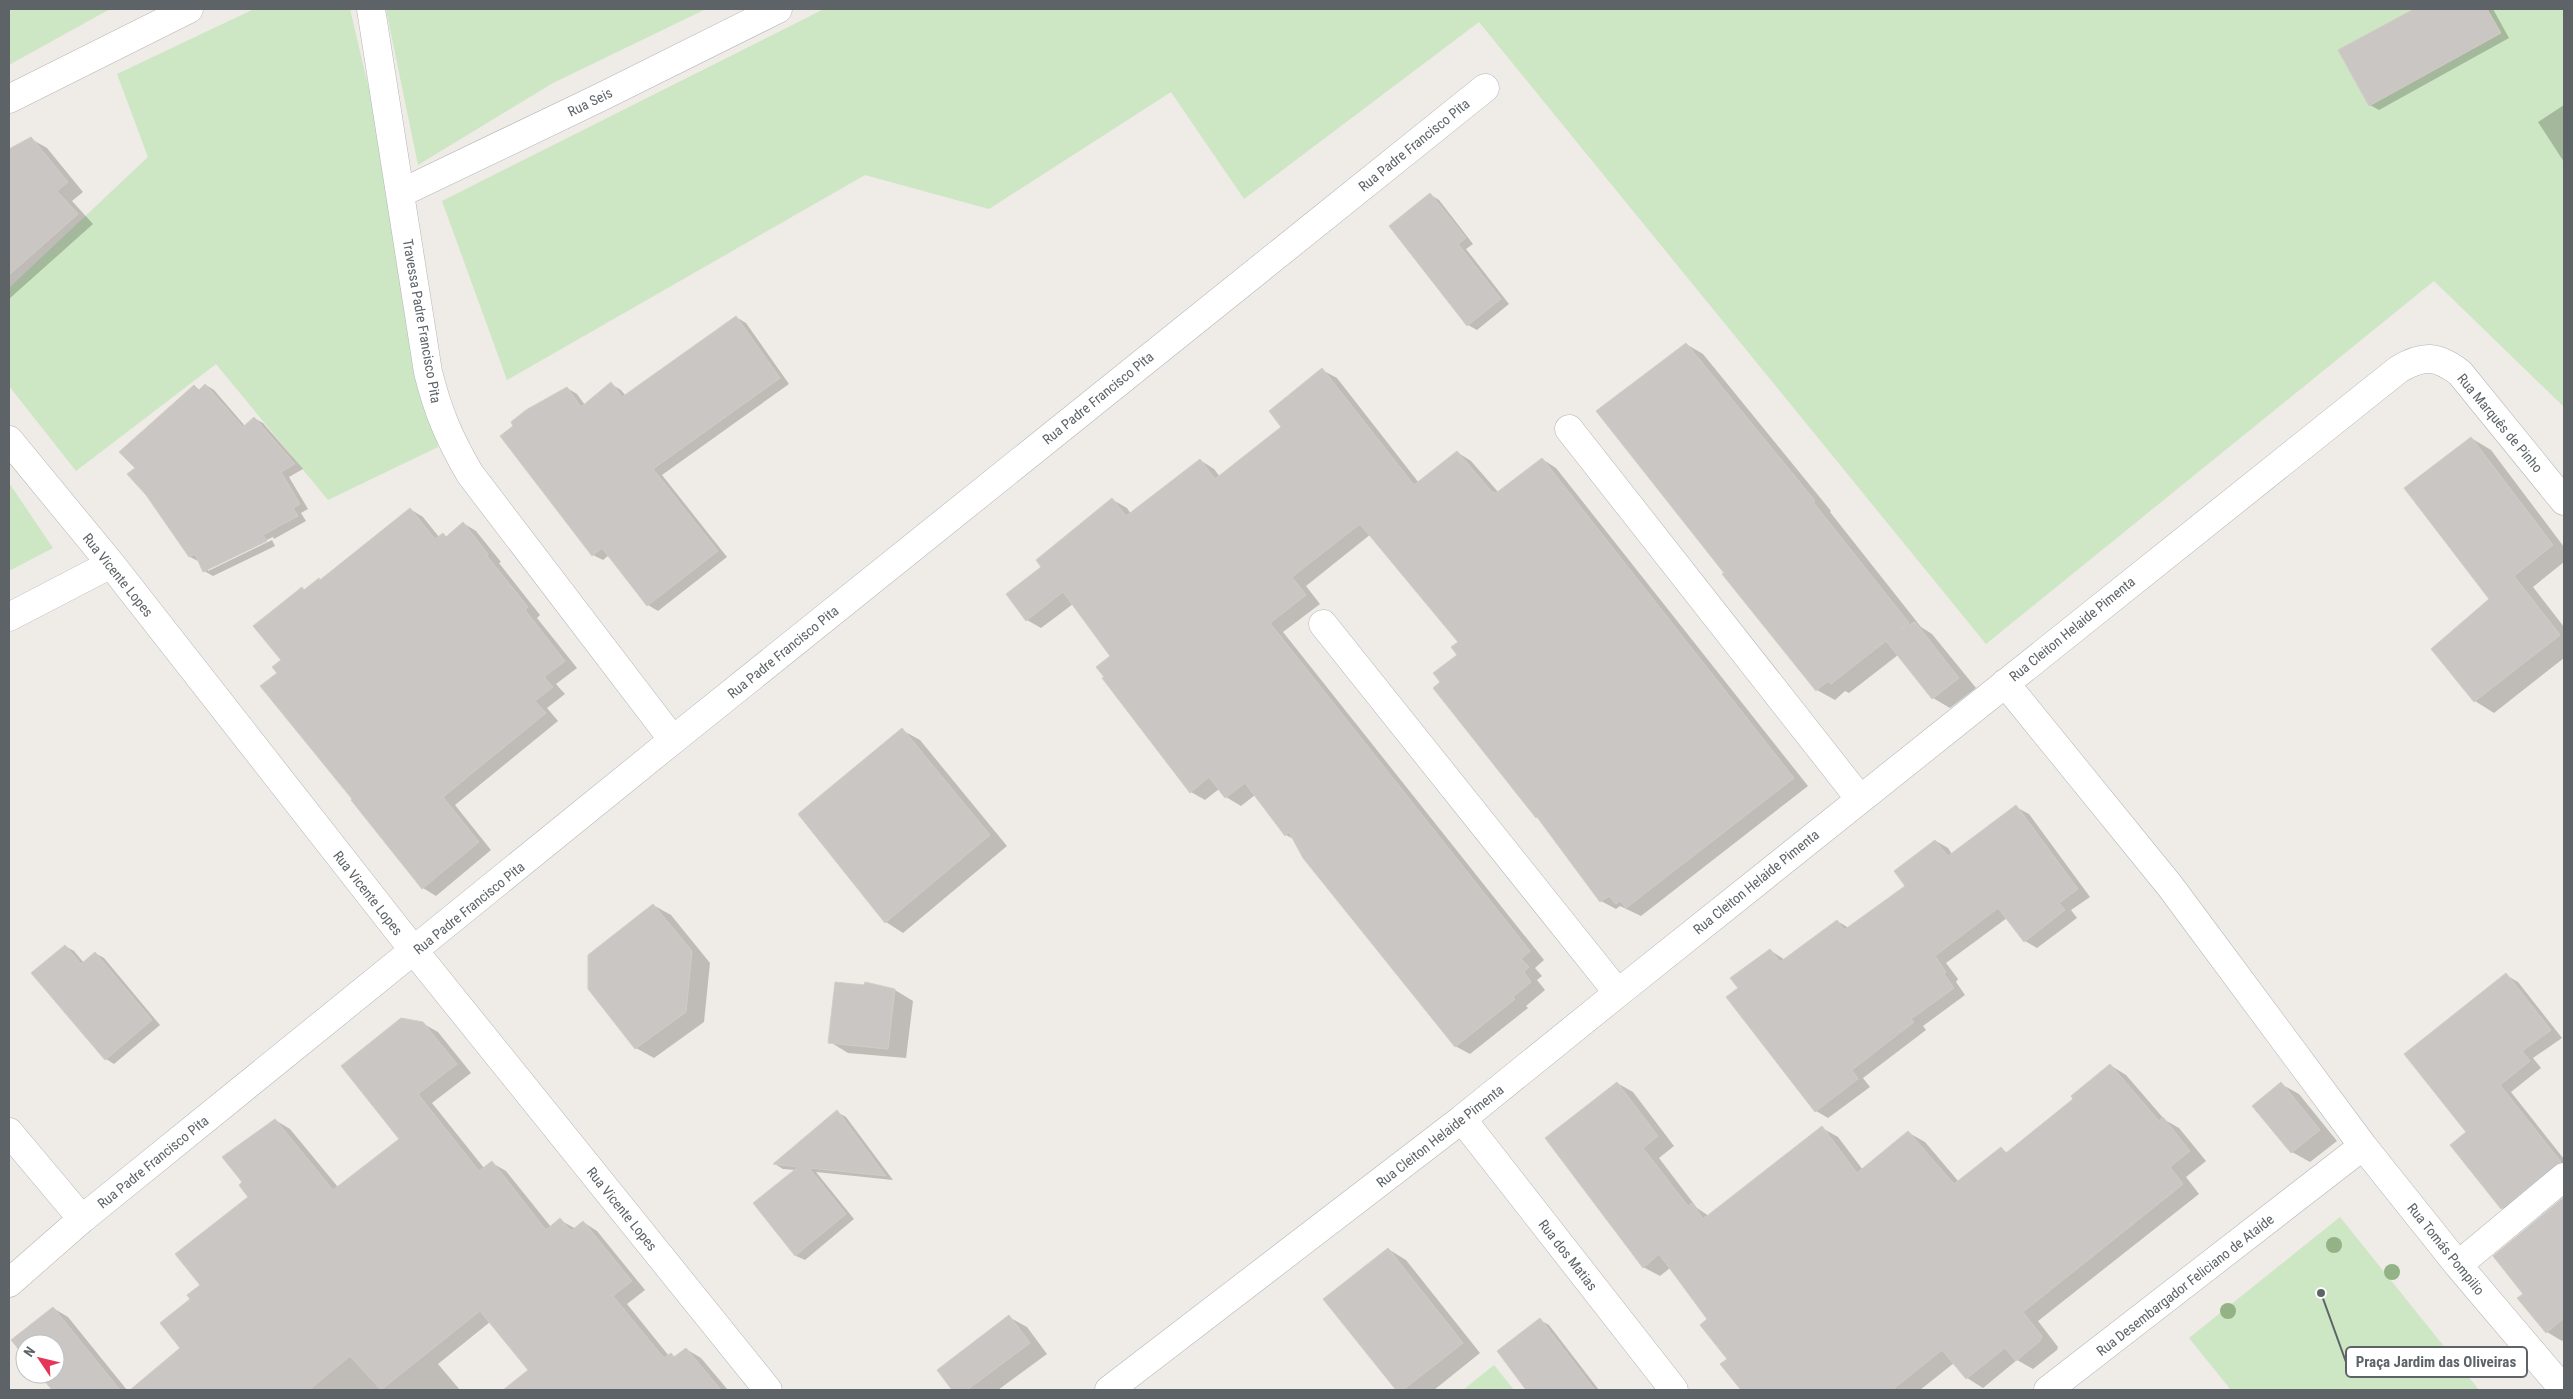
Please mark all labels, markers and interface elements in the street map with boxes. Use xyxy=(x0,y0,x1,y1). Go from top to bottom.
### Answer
street label: Rua Seis xyxy=(565,84,615,120)
street label: Rua Padre Francisco Pita xyxy=(1355,95,1473,195)
street label: Travessa Padre Francisco Pita xyxy=(400,238,444,404)
street label: Rua Padre Francisco Pita xyxy=(1039,348,1157,448)
street label: Rua Marquês de Pinho xyxy=(2454,370,2546,476)
street label: Rua Vicente Lopes xyxy=(80,530,156,620)
street label: Rua Cleiton Helaide Pimenta xyxy=(2006,573,2138,685)
street label: Rua Padre Francisco Pita xyxy=(724,602,842,702)
street label: Rua Cleiton Helaide Pimenta xyxy=(1690,826,1822,938)
street label: Rua Vicente Lopes xyxy=(330,848,406,938)
street label: Rua Padre Francisco Pita xyxy=(410,858,528,958)
street label: Rua Cleiton Helaide Pimenta xyxy=(1373,1081,1507,1191)
street label: Rua Padre Francisco Pita xyxy=(94,1112,212,1212)
street label: Rua Vicente Lopes xyxy=(584,1164,660,1254)
street label: Rua Tomás Pompilio xyxy=(2404,1200,2488,1298)
street label: Rua Desembargador Feliciano de Ataíde xyxy=(2093,1211,2277,1359)
street label: Rua dos Matias xyxy=(1535,1216,1601,1294)
north arrow xyxy=(15,1334,65,1384)
text: N xyxy=(20,1343,38,1360)
callout: Praça Jardim das Oliveiras xyxy=(2346,1347,2527,1377)
text: Praça Jardim das Oliveiras xyxy=(2356,1353,2516,1371)

